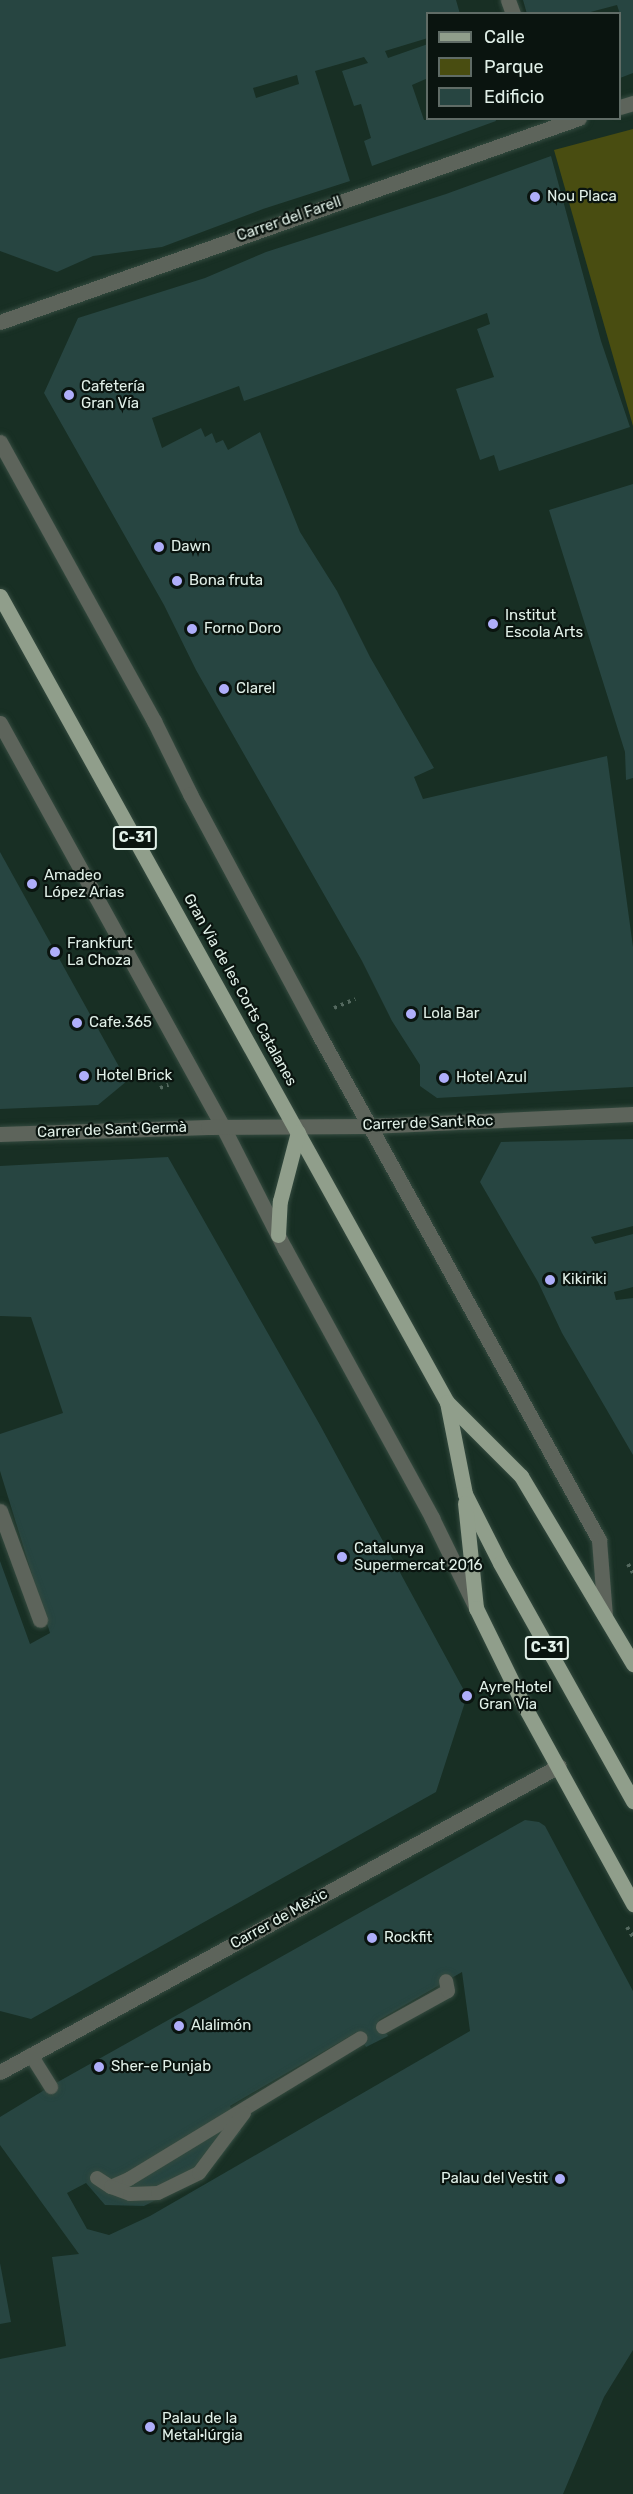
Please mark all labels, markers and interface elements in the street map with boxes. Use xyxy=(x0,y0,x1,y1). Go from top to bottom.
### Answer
legend xyxy=(426,12,621,120)
text: Calle xyxy=(484,26,525,48)
text: Parque xyxy=(484,56,544,78)
text: Edificio xyxy=(484,86,544,108)
place label: Nou Placa xyxy=(547,188,617,206)
marker: Nou Placa xyxy=(528,190,542,204)
street label: Carrer del Farell xyxy=(234,193,344,245)
place label: Cafetería Gran Vía xyxy=(81,377,145,412)
marker: Cafetería Gran Vía xyxy=(62,388,76,402)
place label: Dawn xyxy=(171,538,211,556)
marker: Dawn xyxy=(152,540,166,554)
place label: Bona fruta xyxy=(189,572,263,590)
marker: Bona fruta xyxy=(170,574,184,588)
place label: Institut Escola Arts xyxy=(505,606,583,641)
marker: Institut Escola Arts xyxy=(486,617,500,631)
place label: Forno Doro xyxy=(204,620,281,638)
marker: Forno Doro xyxy=(185,622,199,636)
place label: Clarel xyxy=(236,680,276,698)
marker: Clarel xyxy=(217,682,231,696)
road number: C-31 xyxy=(112,827,158,849)
place label: Amadeo López Arias xyxy=(44,866,125,901)
marker: Amadeo López Arias xyxy=(25,877,39,891)
street label: Gran Via de les Corts Catalanes xyxy=(179,891,301,1089)
place label: Frankfurt La Choza xyxy=(67,934,133,969)
marker: Frankfurt La Choza xyxy=(48,945,62,959)
place label: Lola Bar xyxy=(423,1005,479,1023)
marker: Lola Bar xyxy=(404,1007,418,1021)
place label: Cafe.365 xyxy=(89,1014,152,1032)
marker: Cafe.365 xyxy=(70,1016,84,1030)
place label: Hotel Brick xyxy=(96,1067,172,1085)
marker: Hotel Brick xyxy=(77,1069,91,1083)
place label: Hotel Azul xyxy=(456,1069,527,1087)
marker: Hotel Azul xyxy=(437,1071,451,1085)
street label: Carrer de Sant Roc xyxy=(362,1112,494,1134)
street label: Carrer de Sant Germà xyxy=(37,1118,187,1142)
place label: Kikiriki xyxy=(562,1271,607,1289)
marker: Kikiriki xyxy=(543,1273,557,1287)
place label: Catalunya Supermercat 2016 xyxy=(354,1539,483,1574)
marker: Catalunya Supermercat 2016 xyxy=(335,1550,349,1564)
road number: C-31 xyxy=(524,1637,570,1659)
place label: Ayre Hotel Gran Via xyxy=(479,1678,552,1713)
marker: Ayre Hotel Gran Via xyxy=(460,1689,474,1703)
street label: Carrer de Mèxic xyxy=(227,1885,331,1953)
place label: Rockfit xyxy=(384,1929,432,1947)
marker: Rockfit xyxy=(365,1931,379,1945)
place label: Alalimón xyxy=(191,2017,251,2035)
marker: Alalimón xyxy=(172,2019,186,2033)
place label: Sher-e Punjab xyxy=(111,2058,211,2076)
marker: Sher-e Punjab xyxy=(92,2060,106,2074)
place label: Palau del Vestit xyxy=(441,2170,548,2188)
marker: Palau del Vestit xyxy=(553,2172,567,2186)
place label: Palau de la Metal·lúrgia xyxy=(162,2409,243,2444)
marker: Palau de la Metal·lúrgia xyxy=(143,2420,157,2434)

